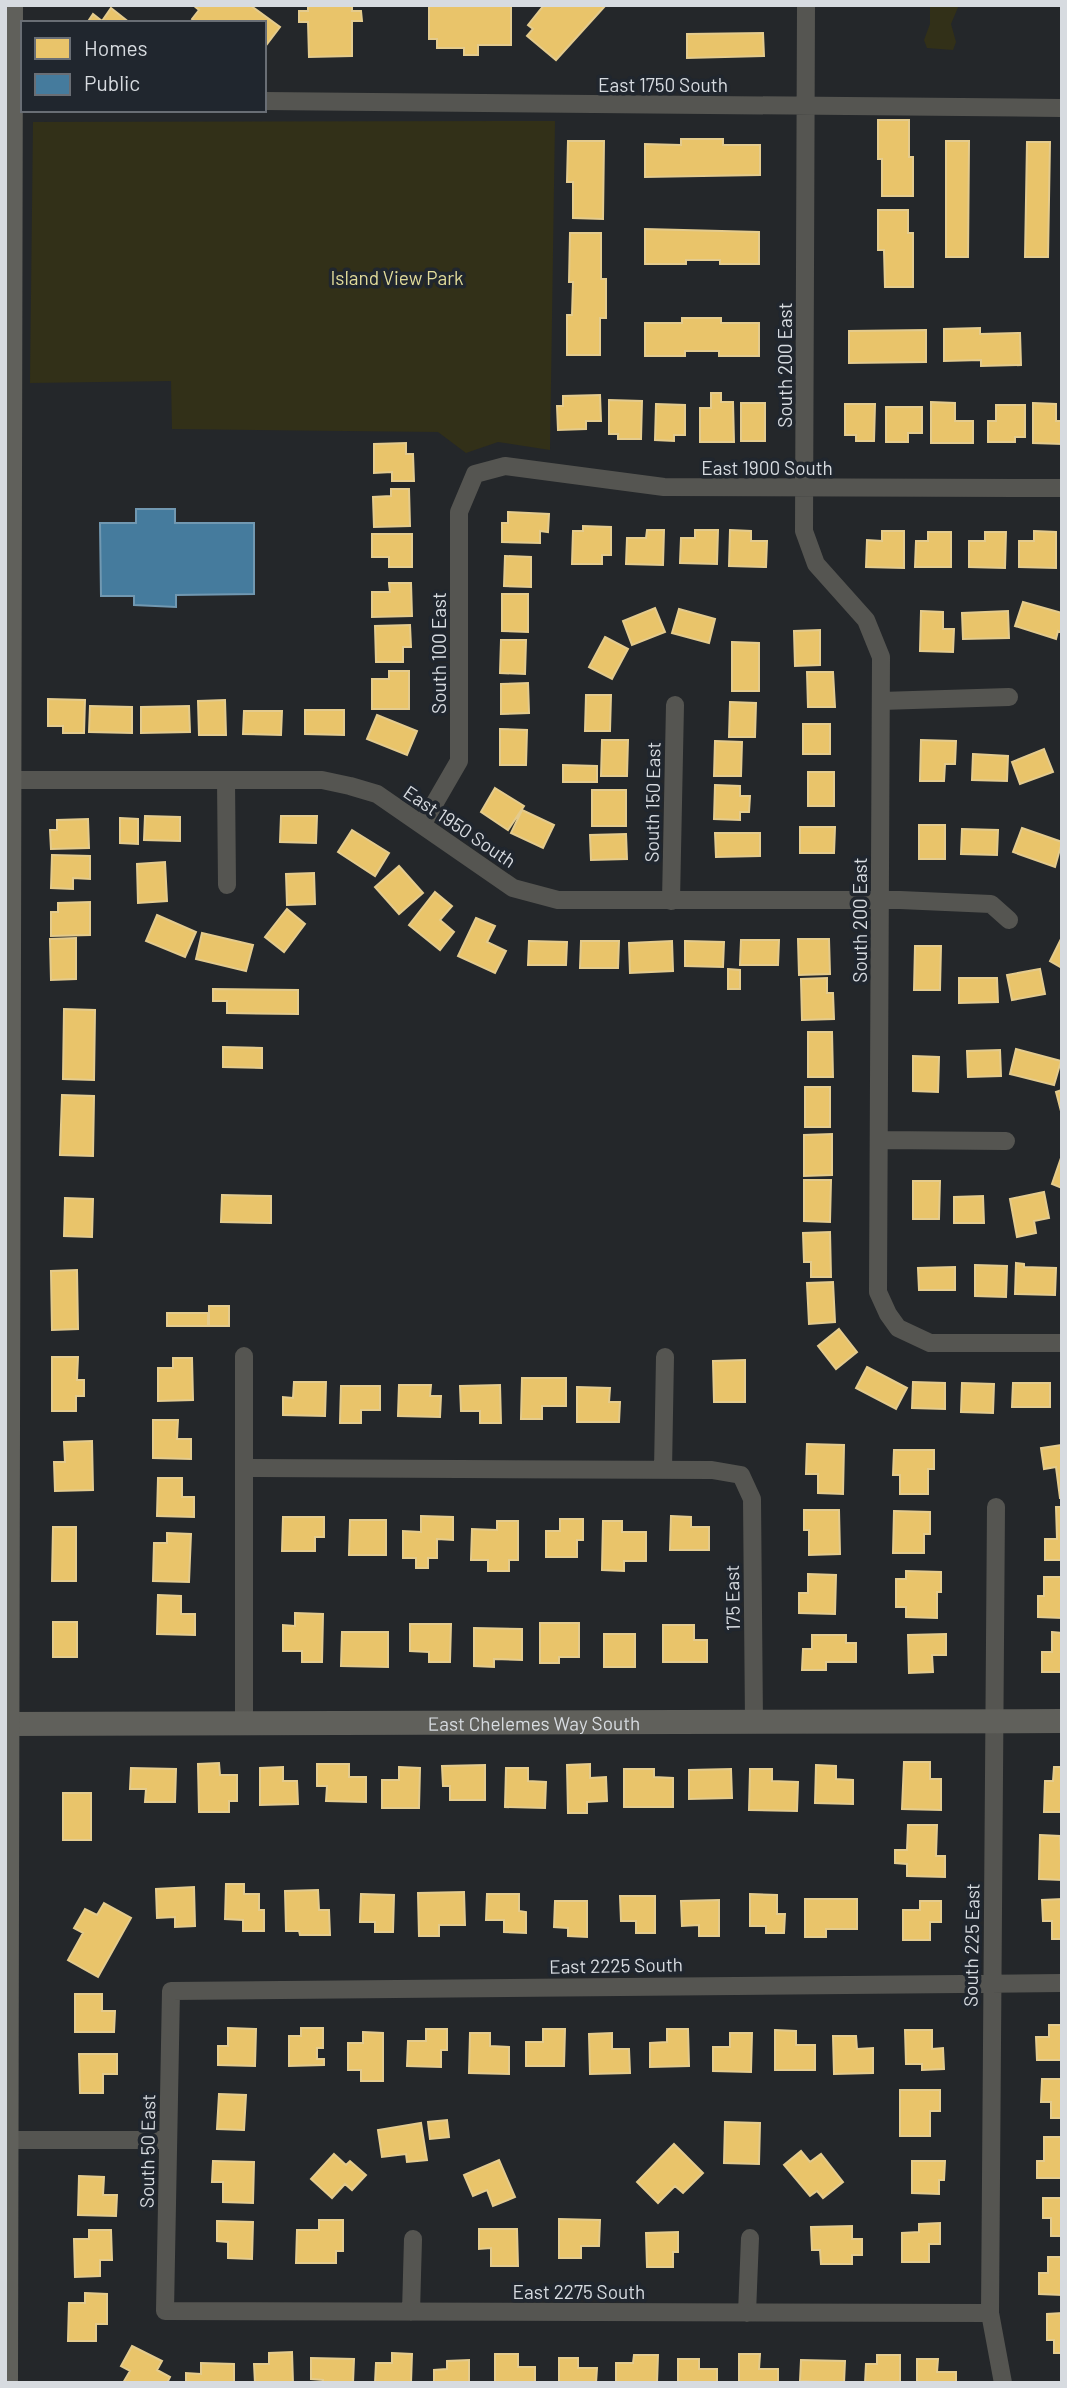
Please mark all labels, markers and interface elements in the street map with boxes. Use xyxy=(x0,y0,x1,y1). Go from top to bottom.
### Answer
legend xyxy=(21,21,266,112)
text: Homes xyxy=(84,35,148,60)
text: Public xyxy=(84,70,140,95)
street label: East 1750 South xyxy=(598,73,728,96)
park label: Island View Park xyxy=(330,266,464,289)
street label: South 200 East xyxy=(773,302,796,428)
street label: East 1900 South xyxy=(701,456,833,479)
street label: South 100 East xyxy=(427,592,450,714)
street label: South 150 East xyxy=(639,741,665,863)
street label: East 1950 South xyxy=(399,780,521,872)
street label: South 200 East xyxy=(848,857,871,983)
street label: 175 East xyxy=(720,1565,744,1631)
street label: East Chelemes Way South xyxy=(428,1711,640,1734)
street label: South 225 East xyxy=(958,1883,984,2007)
street label: East 2225 South xyxy=(549,1952,683,1978)
street label: South 50 East xyxy=(135,2094,159,2208)
street label: East 2275 South xyxy=(513,2280,645,2303)

